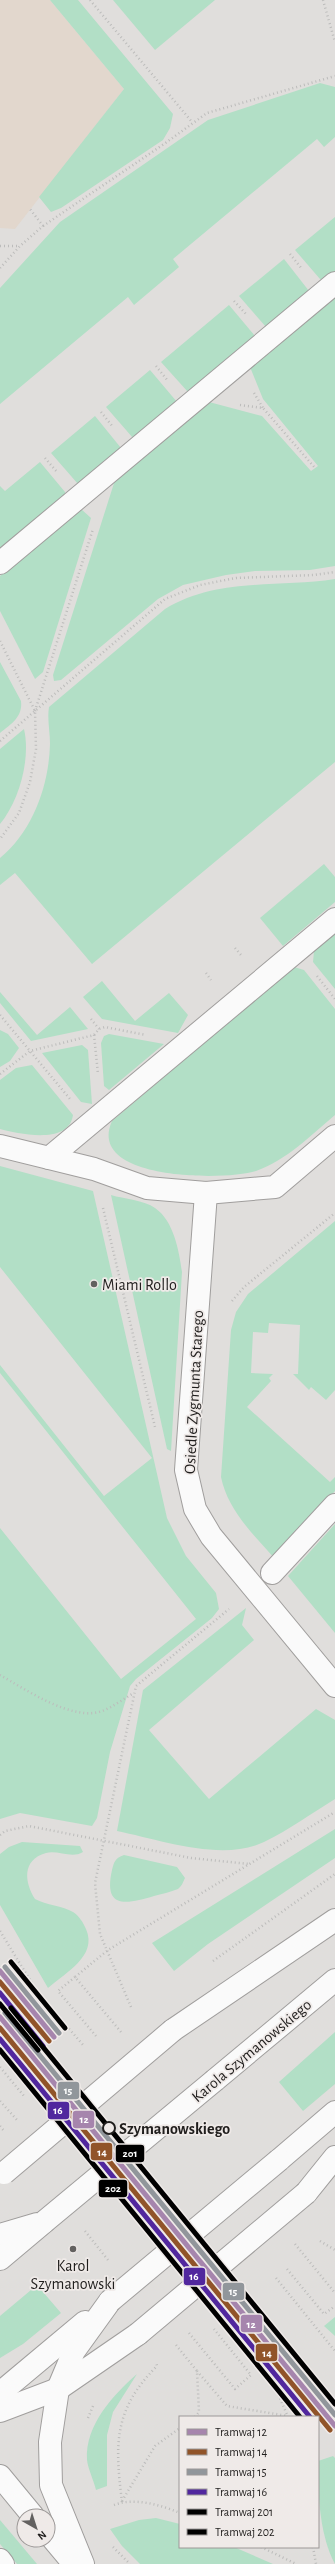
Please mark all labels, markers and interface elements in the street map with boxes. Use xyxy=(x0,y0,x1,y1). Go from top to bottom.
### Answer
place label: Miami Rollo xyxy=(102,1277,177,1293)
marker: Miami Rollo xyxy=(89,1279,99,1289)
street label: Osiedle Zygmunta Starego xyxy=(182,1310,207,1474)
street label: Karola Szymanowskiego xyxy=(189,1996,315,2106)
line badge: 15 xyxy=(57,2081,80,2100)
text: 15 xyxy=(64,2085,73,2096)
line badge: 16 xyxy=(47,2101,70,2120)
text: 16 xyxy=(53,2105,63,2116)
line badge: 12 xyxy=(72,2110,95,2129)
text: 12 xyxy=(79,2114,89,2125)
marker: Szymanowskiego xyxy=(102,2121,116,2135)
place label: Szymanowskiego xyxy=(119,2121,230,2138)
line badge: 14 xyxy=(90,2142,113,2161)
line badge: 201 xyxy=(115,2144,145,2163)
text: 14 xyxy=(97,2147,107,2158)
text: 201 xyxy=(123,2148,137,2159)
line badge: 202 xyxy=(98,2179,128,2198)
text: 202 xyxy=(105,2183,121,2194)
marker: Karol Szymanowski xyxy=(68,2244,78,2254)
place label: Karol Szymanowski xyxy=(31,2258,115,2293)
line badge: 16 xyxy=(183,2267,206,2286)
text: 16 xyxy=(189,2271,199,2282)
line badge: 15 xyxy=(222,2282,245,2301)
text: 15 xyxy=(229,2286,238,2297)
line badge: 12 xyxy=(240,2314,263,2333)
text: 12 xyxy=(246,2319,256,2330)
line badge: 14 xyxy=(255,2343,278,2362)
text: 14 xyxy=(262,2348,272,2359)
legend xyxy=(179,2416,319,2548)
text: Tramwaj 12 xyxy=(215,2426,267,2439)
text: Tramwaj 14 xyxy=(215,2446,267,2459)
text: Tramwaj 15 xyxy=(215,2466,266,2479)
text: Tramwaj 16 xyxy=(215,2486,267,2499)
text: Tramwaj 201 xyxy=(215,2506,273,2519)
north arrow xyxy=(16,2508,56,2548)
text: Tramwaj 202 xyxy=(215,2526,275,2539)
text: N xyxy=(36,2529,48,2542)

